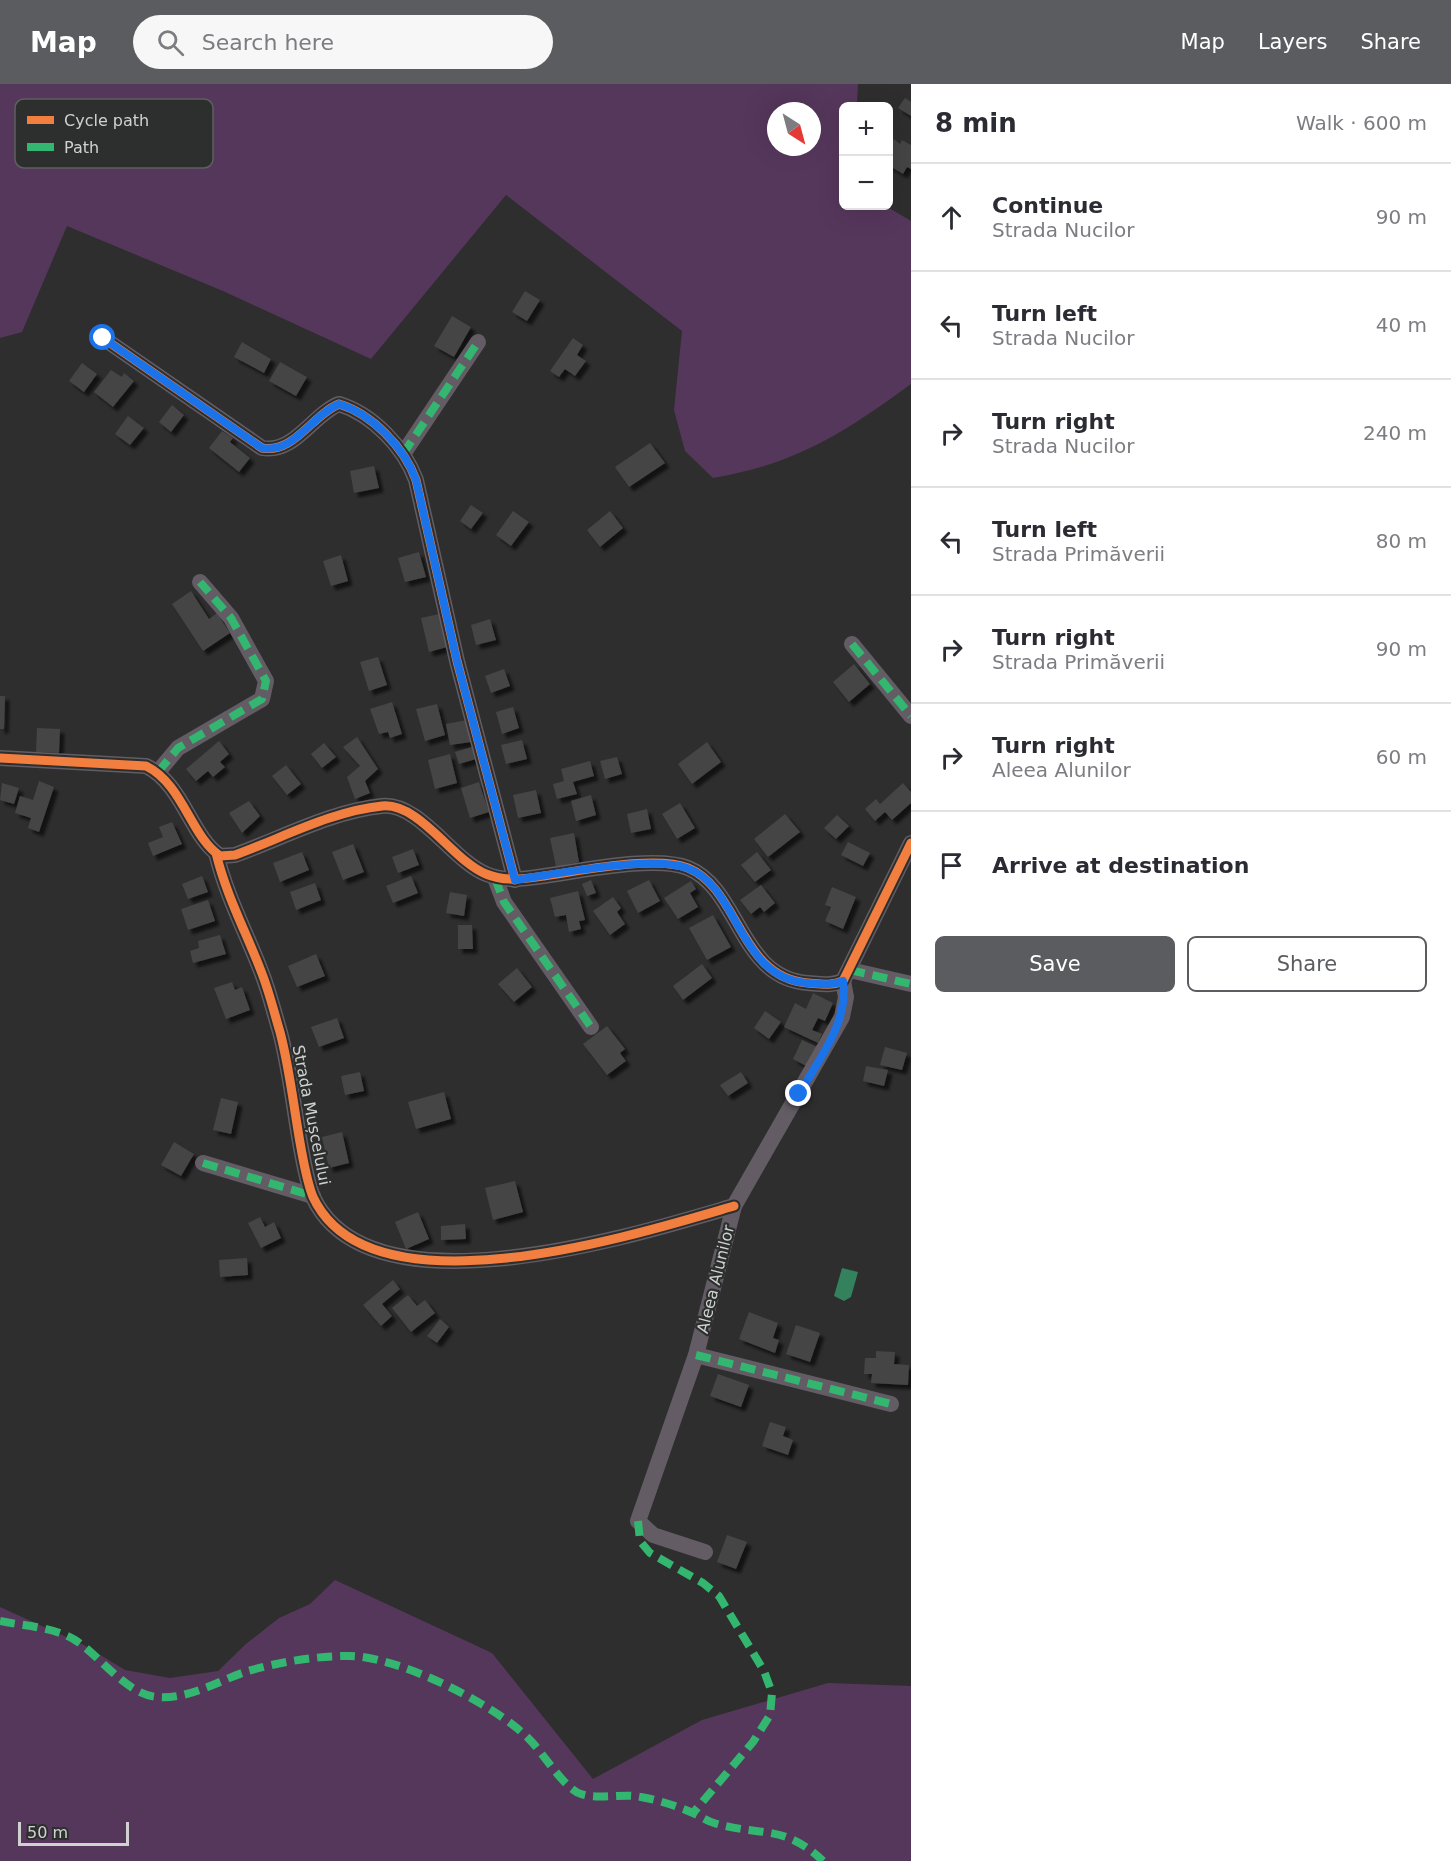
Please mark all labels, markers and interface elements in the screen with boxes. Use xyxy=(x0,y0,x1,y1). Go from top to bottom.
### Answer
search box xyxy=(133,15,553,69)
text: Map xyxy=(30,26,97,59)
icon: search xyxy=(154,26,187,59)
text: Search here xyxy=(202,30,334,55)
text: Map xyxy=(1181,30,1225,54)
text: Layers xyxy=(1258,30,1327,54)
text: Share xyxy=(1360,30,1421,54)
legend xyxy=(15,99,213,168)
north arrow xyxy=(767,102,821,156)
map controls xyxy=(839,102,893,210)
button: + xyxy=(839,102,893,156)
text: 8 min xyxy=(935,108,1017,138)
text: Cycle path xyxy=(64,111,149,130)
text: Walk · 600 m xyxy=(1296,111,1427,135)
text: Path xyxy=(64,138,99,157)
button: − xyxy=(839,156,893,210)
text: Continue xyxy=(992,193,1103,218)
icon: ahead xyxy=(935,201,968,234)
text: 90 m xyxy=(1376,205,1427,229)
text: Strada Nucilor xyxy=(992,218,1135,242)
text: Turn left xyxy=(992,301,1097,326)
icon: left xyxy=(935,309,968,342)
text: 40 m xyxy=(1376,313,1427,337)
route start xyxy=(89,324,115,350)
text: Strada Nucilor xyxy=(992,326,1135,350)
text: Turn right xyxy=(992,409,1115,434)
icon: right xyxy=(935,417,968,450)
text: 240 m xyxy=(1363,421,1427,445)
text: Strada Nucilor xyxy=(992,434,1135,458)
text: Turn left xyxy=(992,517,1097,542)
icon: left xyxy=(935,525,968,558)
text: 80 m xyxy=(1376,529,1427,553)
text: Strada Primăverii xyxy=(992,542,1165,566)
text: Turn right xyxy=(992,625,1115,650)
icon: right xyxy=(935,633,968,666)
text: 90 m xyxy=(1376,637,1427,661)
text: Strada Primăverii xyxy=(992,650,1165,674)
text: Turn right xyxy=(992,733,1115,758)
icon: right xyxy=(935,741,968,774)
text: 60 m xyxy=(1376,745,1427,769)
text: Aleea Alunilor xyxy=(992,758,1131,782)
icon: arrive xyxy=(935,849,968,882)
text: Arrive at destination xyxy=(992,853,1249,878)
button: Save xyxy=(935,936,1175,992)
button: Share xyxy=(1187,936,1427,992)
street label: Strada Mușcelului xyxy=(289,1043,334,1187)
route end xyxy=(785,1080,811,1106)
street label: Aleea Alunilor xyxy=(693,1223,738,1335)
scale bar xyxy=(18,1819,129,1846)
text: 50 m xyxy=(27,1823,68,1842)

